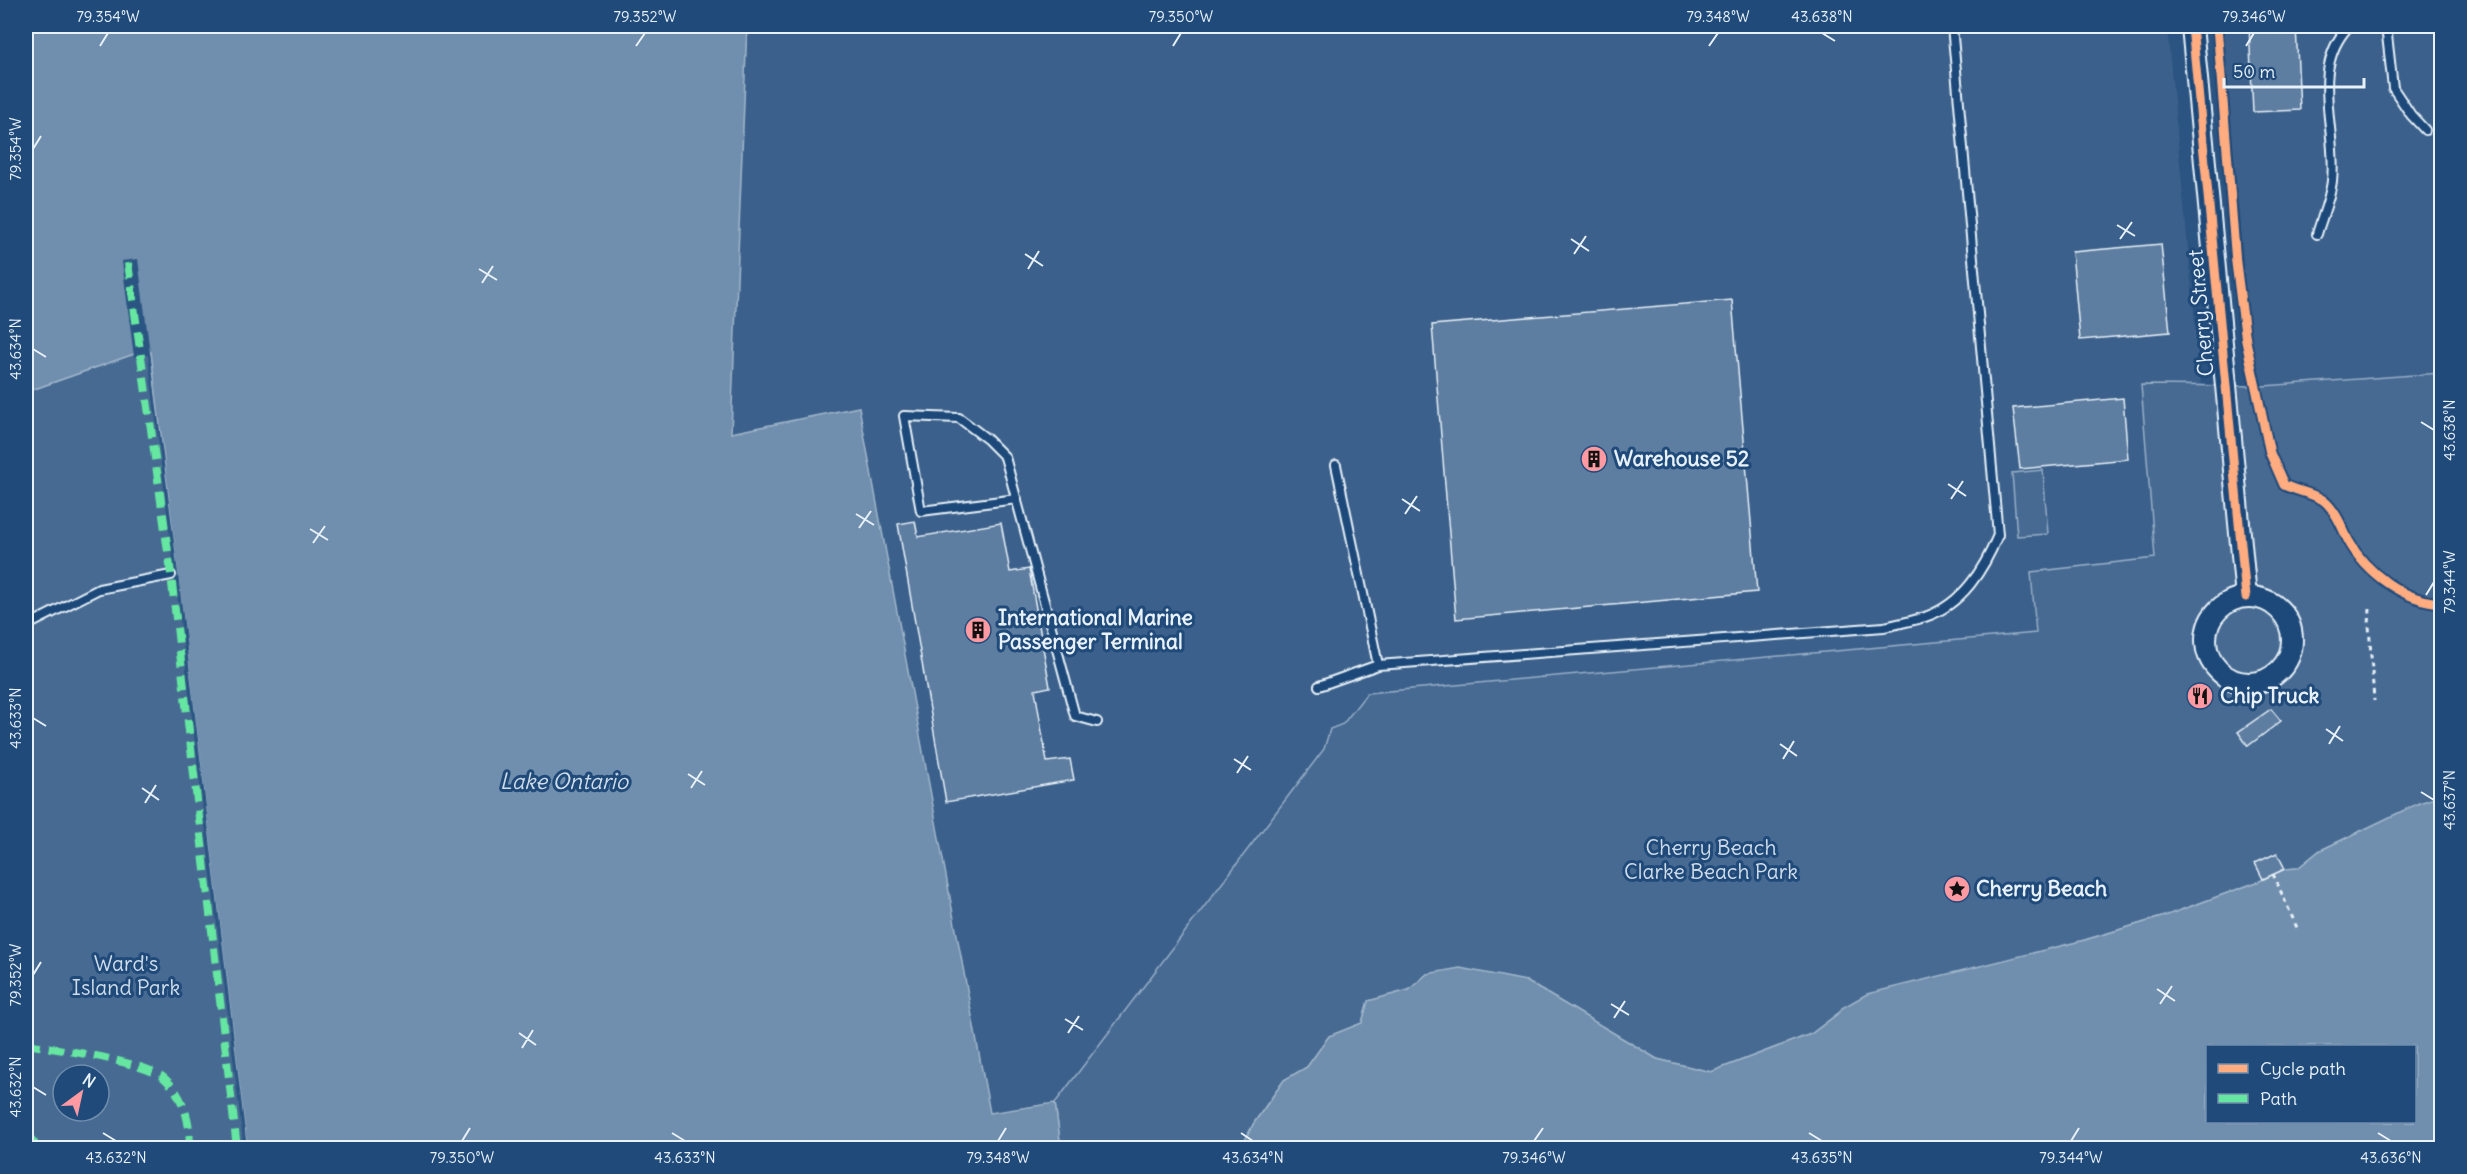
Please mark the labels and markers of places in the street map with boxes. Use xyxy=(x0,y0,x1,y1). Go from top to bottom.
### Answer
building icon: Warehouse 52 xyxy=(1579,444,1609,474)
place label: Warehouse 52 xyxy=(1614,445,1750,472)
place label: International Marine Passenger Terminal xyxy=(998,604,1193,655)
building icon: International Marine Passenger Terminal xyxy=(963,615,993,645)
restaurant icon: Chip Truck xyxy=(2185,681,2215,711)
place label: Chip Truck xyxy=(2220,682,2320,709)
place icon: Cherry Beach xyxy=(1942,874,1972,904)
place label: Cherry Beach xyxy=(1976,875,2107,902)

